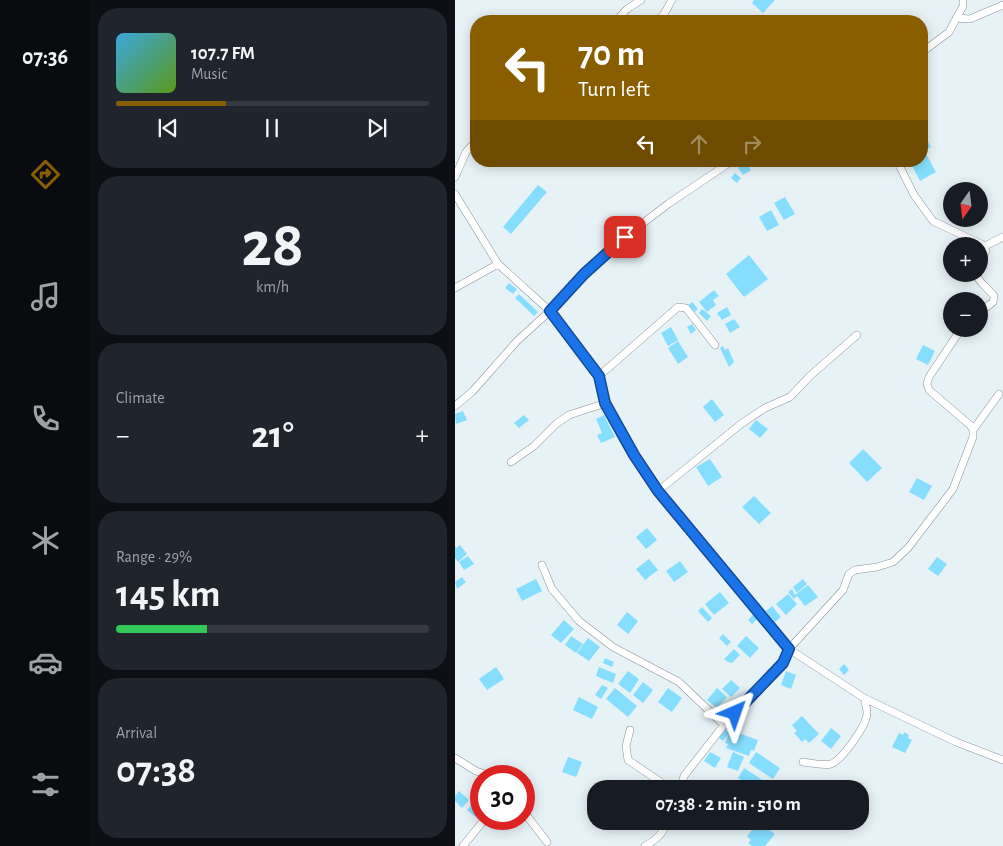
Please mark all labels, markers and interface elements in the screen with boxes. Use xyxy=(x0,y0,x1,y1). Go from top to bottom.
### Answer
icon: left xyxy=(495,35,560,100)
text: 70 m xyxy=(578,37,645,72)
text: 107.7 FM xyxy=(191,44,255,63)
text: 07:36 xyxy=(22,46,68,68)
text: Music xyxy=(191,66,227,82)
text: Turn left xyxy=(578,78,650,100)
icon: previous xyxy=(154,114,182,142)
icon: pause xyxy=(258,114,286,142)
icon: next xyxy=(363,114,391,142)
icon: left xyxy=(632,130,660,158)
icon: ahead xyxy=(685,130,713,158)
icon: right xyxy=(738,130,766,158)
icon: directions xyxy=(28,157,63,192)
north arrow xyxy=(943,182,987,228)
map controls xyxy=(943,182,988,337)
text: 28 xyxy=(241,213,304,278)
pin xyxy=(604,216,646,258)
icon: arrive xyxy=(611,223,639,251)
button: + xyxy=(943,237,988,282)
icon: music xyxy=(28,279,63,314)
text: km/h xyxy=(256,279,289,295)
button: − xyxy=(943,292,988,337)
text: Climate xyxy=(116,390,165,406)
icon: phone xyxy=(28,401,63,436)
text: 21° xyxy=(251,417,294,455)
text: − xyxy=(116,422,129,450)
text: + xyxy=(416,422,429,450)
icon: climate xyxy=(28,523,63,558)
text: Range · 29% xyxy=(116,549,192,565)
text: 145 km xyxy=(116,576,220,614)
icon: car xyxy=(28,645,63,680)
position arrow xyxy=(708,686,760,738)
text: Arrival xyxy=(116,725,157,741)
text: 07:38 xyxy=(116,752,196,790)
speed limit sign: 30 xyxy=(470,765,535,830)
icon: filters xyxy=(28,767,63,802)
text: 07:38 · 2 min · 510 m xyxy=(655,795,801,814)

